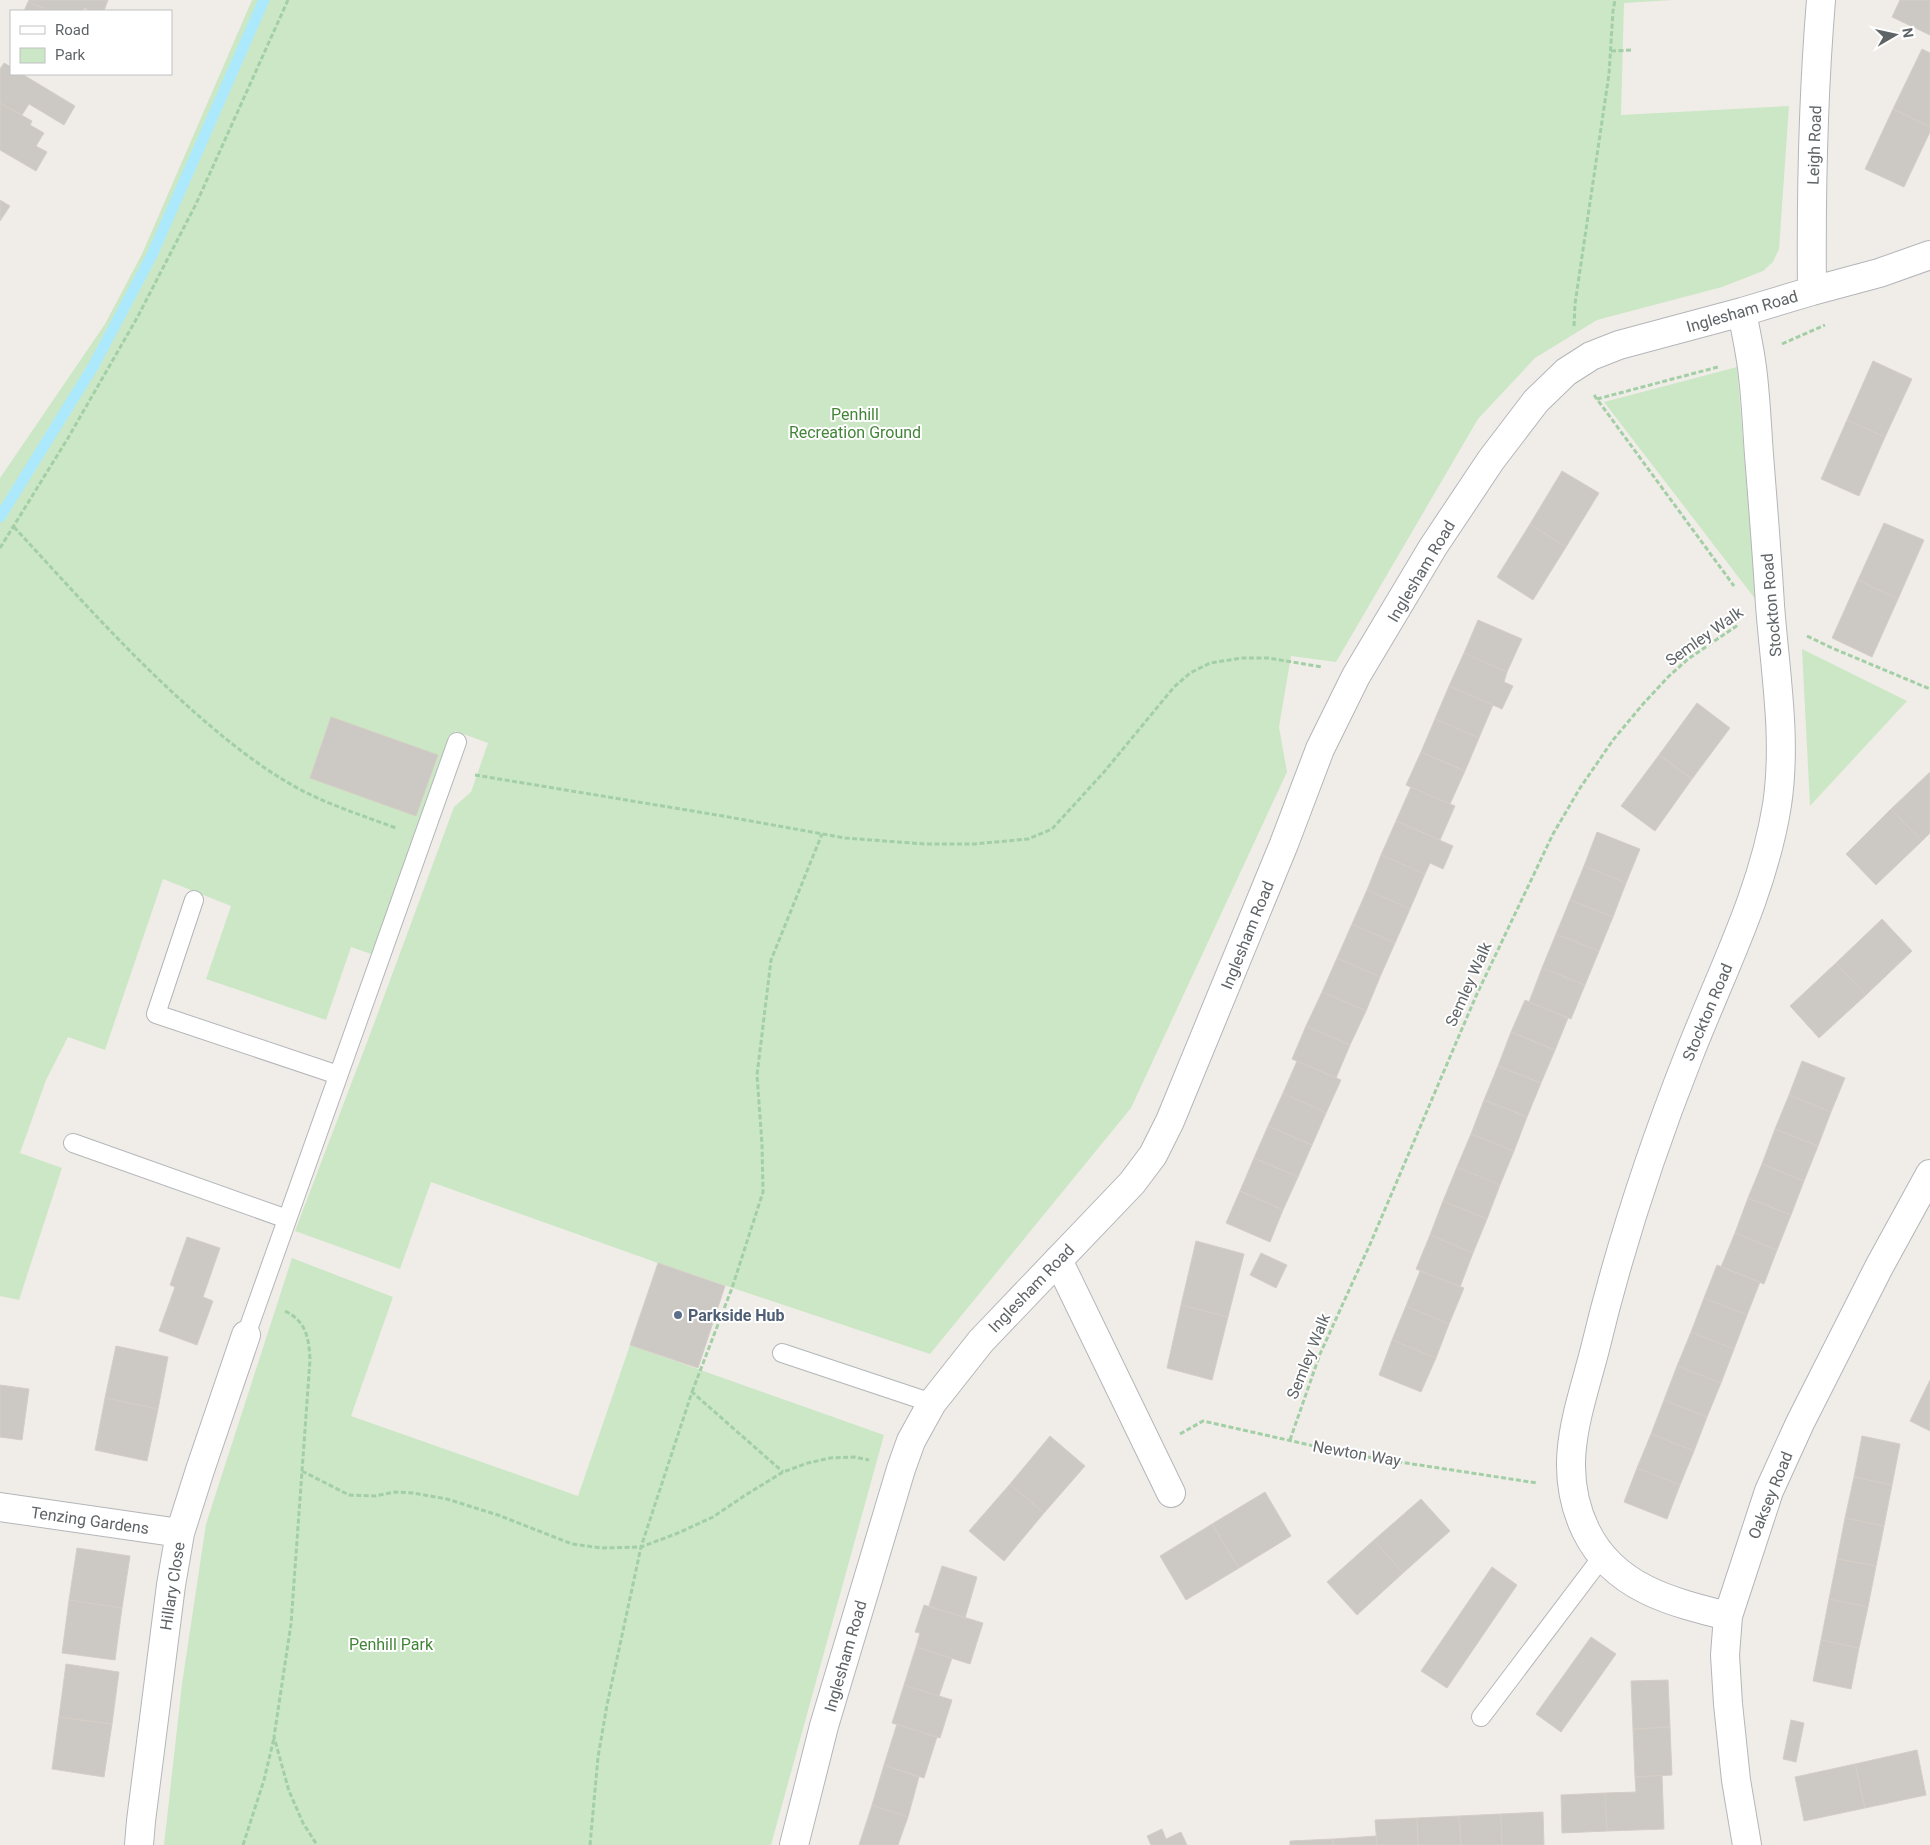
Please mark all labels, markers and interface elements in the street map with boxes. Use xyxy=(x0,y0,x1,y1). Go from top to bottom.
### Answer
legend xyxy=(10,10,172,75)
north arrow xyxy=(1870,10,1920,60)
text: Road xyxy=(55,21,89,39)
text: N xyxy=(1899,27,1917,39)
text: Park xyxy=(55,46,86,64)
street label: Leigh Road xyxy=(1804,105,1825,185)
street label: Inglesham Road xyxy=(1684,286,1800,336)
park label: Penhill Recreation Ground xyxy=(789,405,921,442)
street label: Inglesham Road xyxy=(1384,517,1459,625)
street label: Stockton Road xyxy=(1758,552,1785,658)
street label: Semley Walk xyxy=(1662,602,1748,670)
street label: Inglesham Road xyxy=(1217,878,1278,992)
street label: Semley Walk xyxy=(1441,938,1496,1029)
street label: Stockton Road xyxy=(1678,961,1737,1064)
street label: Inglesham Road xyxy=(985,1240,1078,1336)
place label: Parkside Hub xyxy=(688,1306,785,1325)
marker: Parkside Hub xyxy=(672,1309,684,1321)
street label: Semley Walk xyxy=(1283,1310,1335,1402)
street label: Newton Way xyxy=(1311,1436,1403,1471)
street label: Oaksey Road xyxy=(1744,1449,1797,1542)
street label: Tenzing Gardens xyxy=(30,1503,150,1538)
street label: Hillary Close xyxy=(156,1541,189,1632)
street label: Inglesham Road xyxy=(820,1598,870,1714)
park label: Penhill Park xyxy=(349,1635,434,1654)

